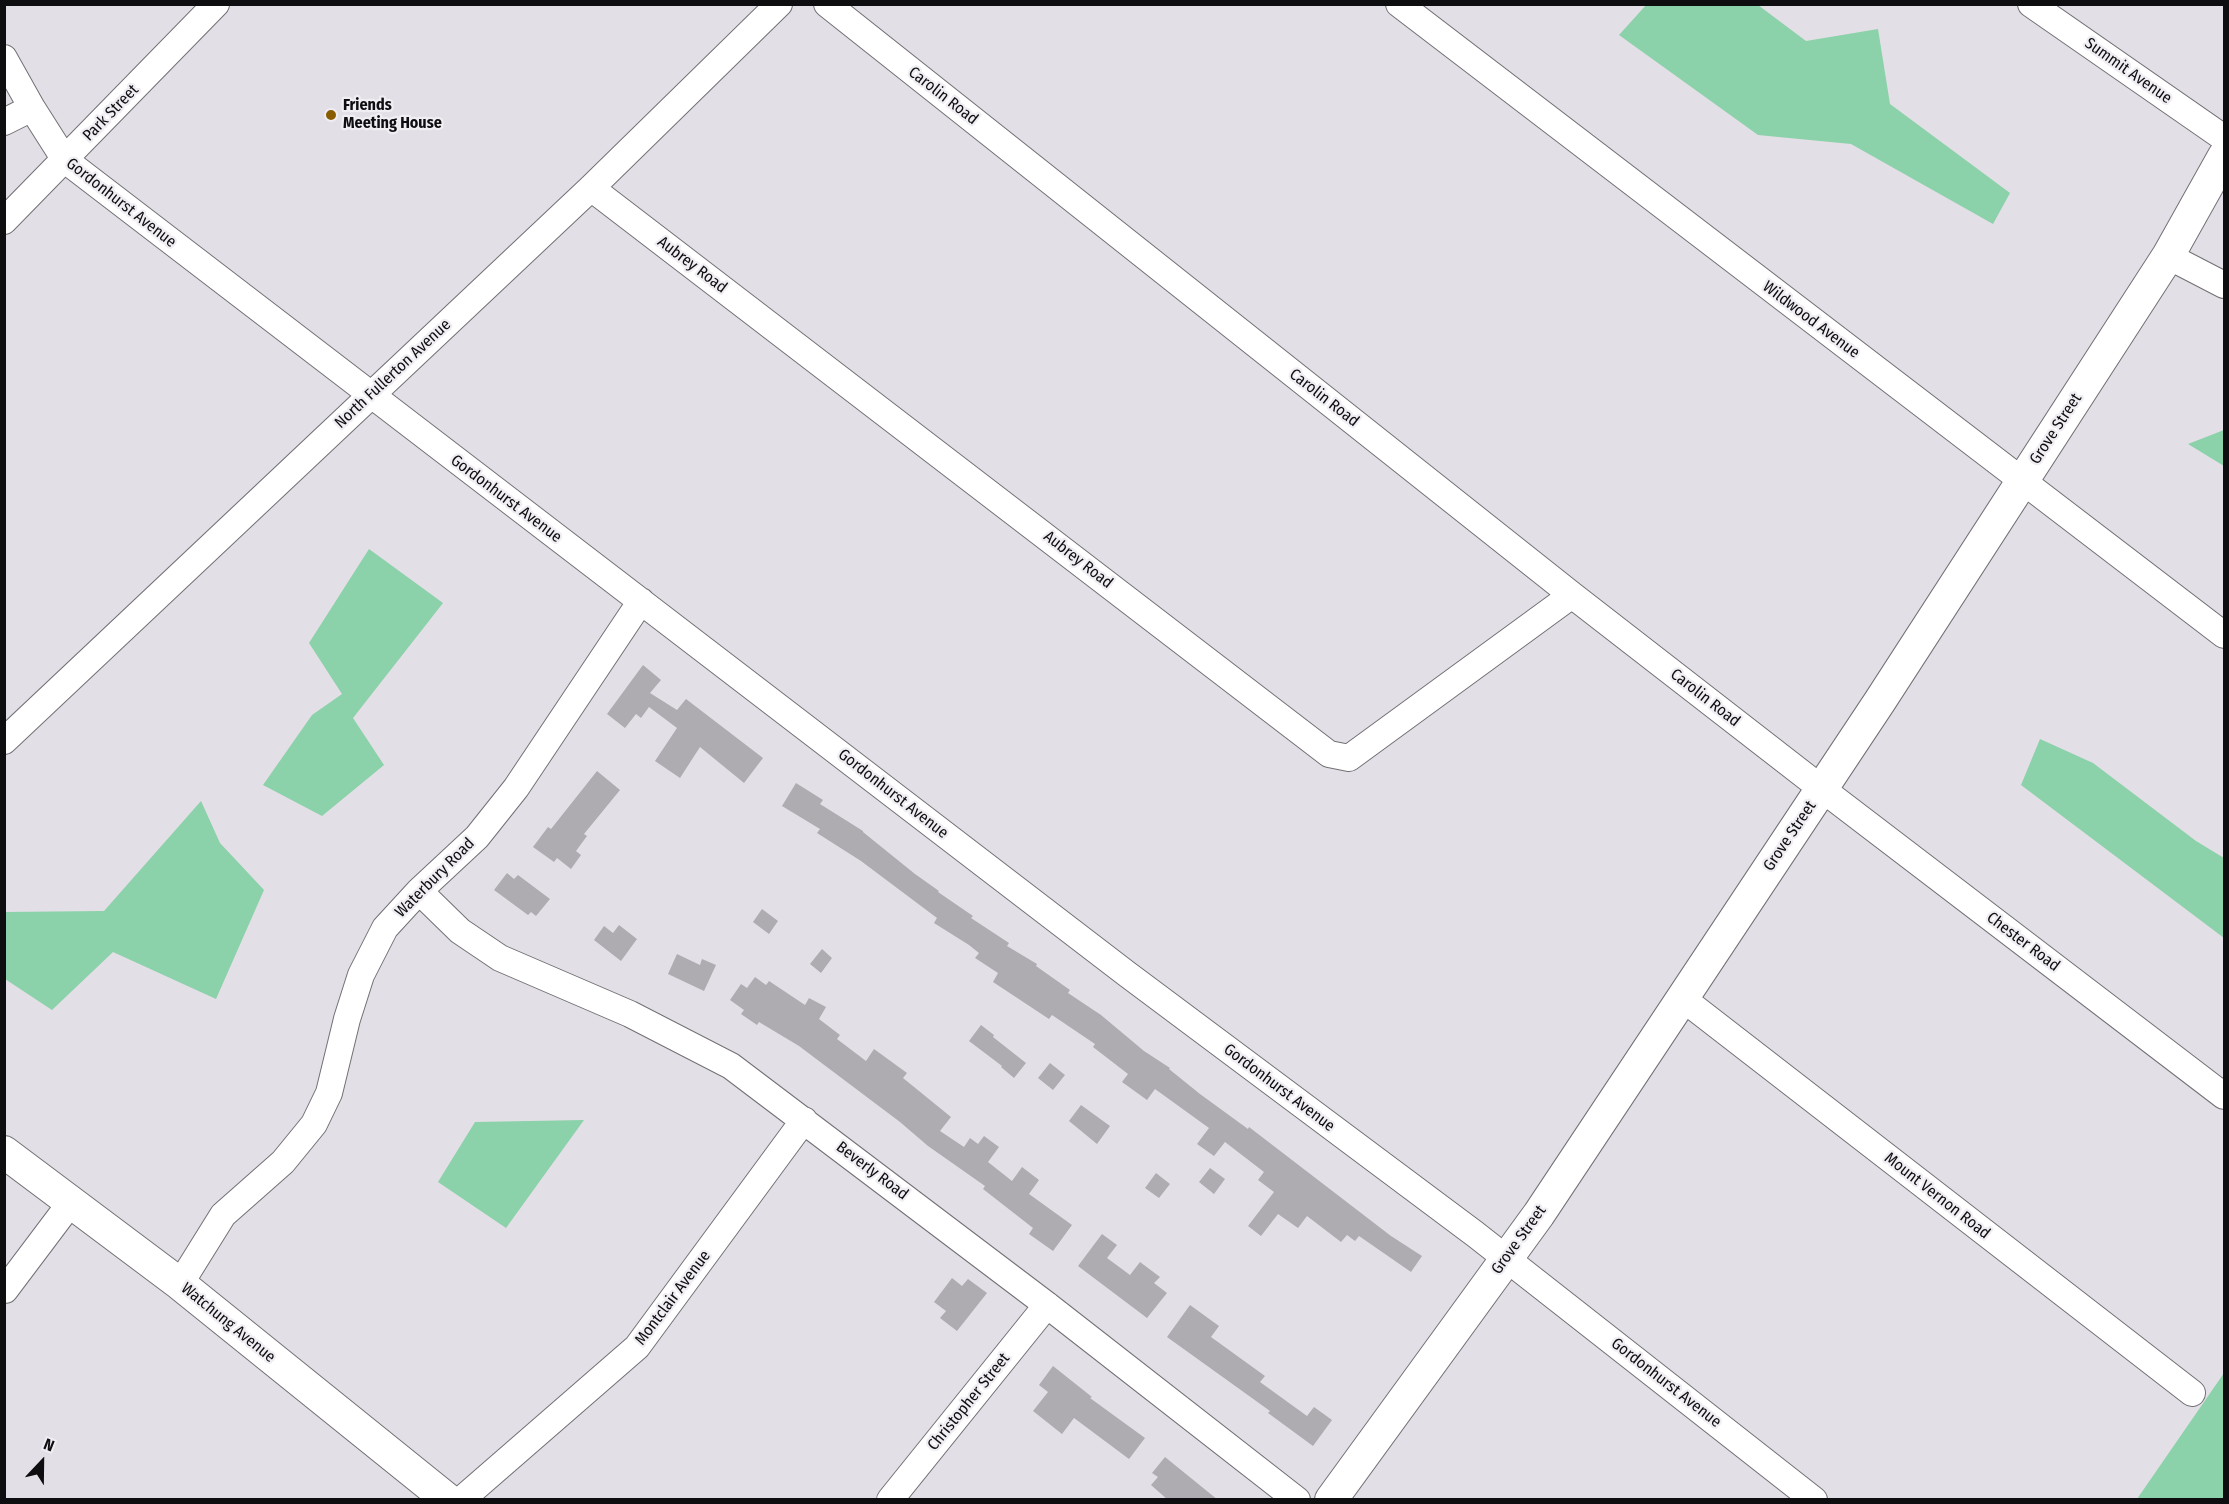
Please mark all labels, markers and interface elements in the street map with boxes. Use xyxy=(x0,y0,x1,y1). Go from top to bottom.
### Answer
street label: Summit Avenue xyxy=(2081,34,2175,108)
street label: Carolin Road xyxy=(904,63,982,129)
street label: Park Street xyxy=(79,81,143,145)
place label: Friends Meeting House xyxy=(343,96,442,134)
marker: Friends Meeting House xyxy=(324,108,338,122)
street label: Gordonhurst Avenue xyxy=(62,154,180,252)
street label: Aubrey Road xyxy=(653,233,731,297)
street label: Wildwood Avenue xyxy=(1759,277,1863,363)
street label: North Fullerton Avenue xyxy=(331,315,455,433)
street label: Carolin Road xyxy=(1285,365,1363,431)
street label: Grove Street xyxy=(2026,390,2086,468)
street label: Gordonhurst Avenue xyxy=(447,451,565,547)
street label: Aubrey Road xyxy=(1040,527,1116,593)
street label: Carolin Road xyxy=(1666,665,1744,731)
street label: Gordonhurst Avenue xyxy=(834,745,952,843)
street label: Grove Street xyxy=(1759,797,1821,875)
street label: Waterbury Road xyxy=(391,834,479,922)
street label: Chester Road xyxy=(1983,908,2063,976)
street label: Gordonhurst Avenue xyxy=(1220,1040,1338,1136)
street label: Beverly Road xyxy=(832,1138,912,1204)
street label: Mount Vernon Road xyxy=(1880,1149,1994,1243)
street label: Grove Street xyxy=(1488,1202,1550,1278)
street label: Montclair Avenue xyxy=(631,1247,715,1349)
street label: Watchung Avenue xyxy=(177,1279,279,1367)
street label: Gordonhurst Avenue xyxy=(1607,1334,1725,1432)
street label: Christopher Street xyxy=(924,1349,1014,1455)
north arrow xyxy=(12,1432,72,1492)
text: N xyxy=(41,1434,57,1455)

